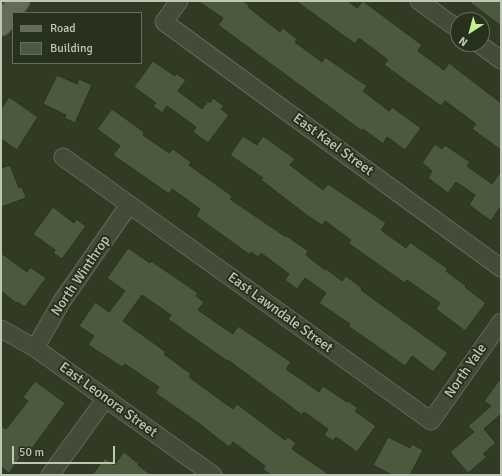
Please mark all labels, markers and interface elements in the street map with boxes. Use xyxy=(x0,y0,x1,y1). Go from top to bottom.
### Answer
legend xyxy=(12,12,142,64)
north arrow xyxy=(450,12,490,52)
text: Road xyxy=(50,21,76,36)
text: N xyxy=(456,34,470,49)
text: Building xyxy=(50,41,93,56)
street label: East Kael Street xyxy=(290,110,376,180)
street label: North Winthrop xyxy=(48,233,114,319)
street label: East Lawndale Street xyxy=(224,269,336,357)
street label: North Yale xyxy=(441,341,491,401)
street label: East Leonora Street xyxy=(56,359,160,441)
scale bar xyxy=(14,438,117,464)
text: 50 m xyxy=(19,445,44,460)

